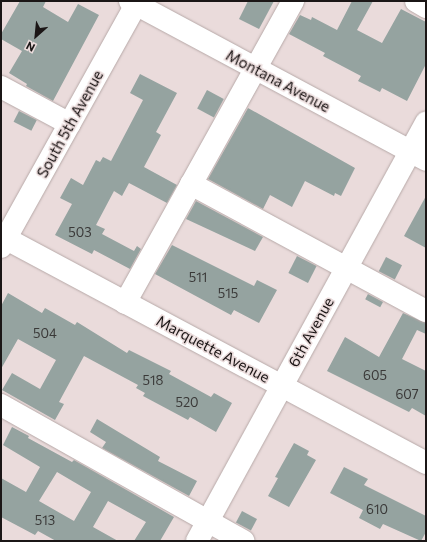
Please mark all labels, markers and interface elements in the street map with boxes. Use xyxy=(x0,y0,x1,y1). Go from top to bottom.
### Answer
north arrow xyxy=(16,16,56,56)
text: N xyxy=(24,39,37,55)
street label: Montana Avenue xyxy=(223,46,333,116)
street label: South 5th Avenue xyxy=(33,67,107,181)
house number: 503 xyxy=(68,224,92,240)
house number: 511 xyxy=(189,269,207,285)
house number: 515 xyxy=(218,285,238,301)
street label: 6th Avenue xyxy=(285,294,337,370)
street label: Marquette Avenue xyxy=(153,312,273,386)
house number: 504 xyxy=(33,325,57,341)
house number: 605 xyxy=(363,367,387,383)
house number: 518 xyxy=(143,372,163,388)
house number: 607 xyxy=(395,386,419,402)
house number: 520 xyxy=(175,394,199,410)
house number: 610 xyxy=(366,501,388,517)
house number: 513 xyxy=(35,512,55,528)

